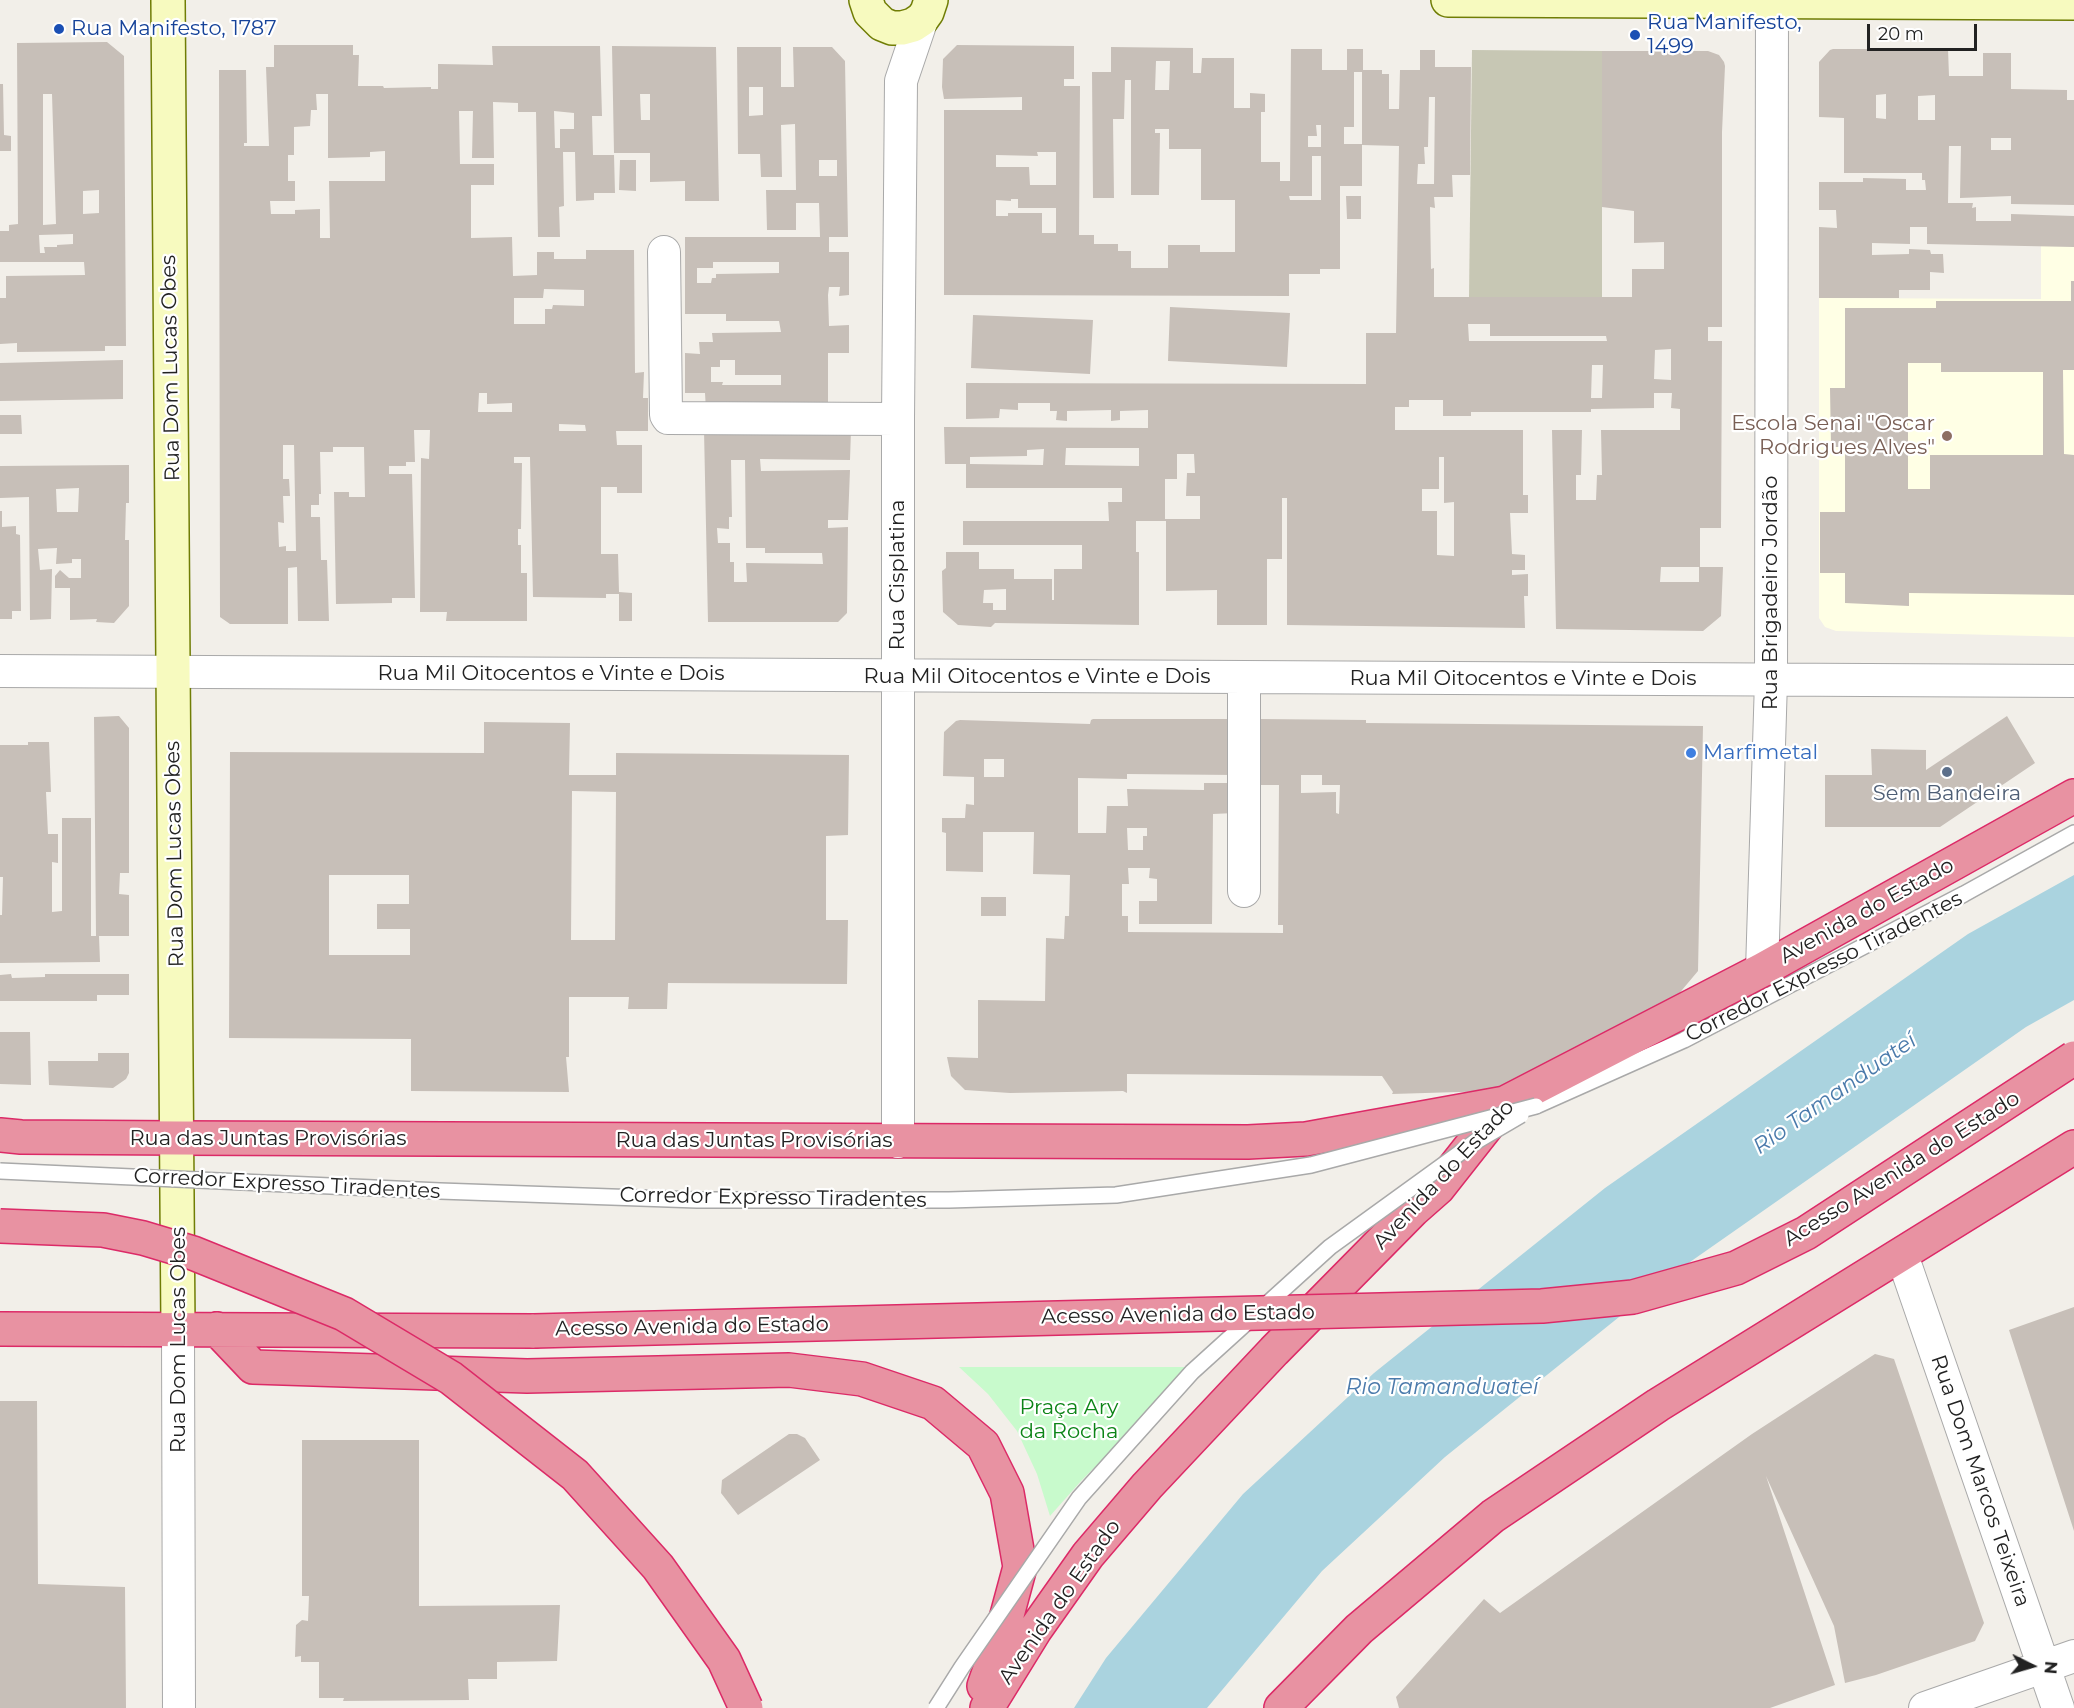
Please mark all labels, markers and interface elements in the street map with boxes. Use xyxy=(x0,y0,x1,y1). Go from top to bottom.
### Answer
place label: Rua Manifesto, 1499 xyxy=(1647,10,1802,60)
scale bar xyxy=(1870,12,1980,50)
place label: Rua Manifesto, 1787 xyxy=(71,16,277,42)
marker: Rua Manifesto, 1787 xyxy=(52,22,66,36)
text: 20 m xyxy=(1878,23,1924,45)
marker: Rua Manifesto, 1499 xyxy=(1628,28,1642,42)
street label: Rua Dom Lucas Obes xyxy=(156,255,186,481)
place label: Escola Senai "Oscar Rodrigues Alves" xyxy=(1731,411,1935,461)
marker: Escola Senai "Oscar Rodrigues Alves" xyxy=(1940,429,1954,443)
street label: Rua Brigadeiro Jordão xyxy=(1758,476,1784,710)
street label: Rua Cisplatina xyxy=(885,499,911,651)
street label: Rua Mil Oitocentos e Vinte e Dois xyxy=(377,661,725,687)
street label: Rua Mil Oitocentos e Vinte e Dois xyxy=(863,664,1211,690)
street label: Rua Mil Oitocentos e Vinte e Dois xyxy=(1349,666,1697,692)
place label: Marfimetal xyxy=(1703,740,1818,766)
street label: Rua Dom Lucas Obes xyxy=(160,741,190,967)
marker: Marfimetal xyxy=(1684,746,1698,760)
marker: Sem Bandeira xyxy=(1940,765,1954,779)
place label: Sem Bandeira xyxy=(1873,781,2021,807)
street label: Avenida do Estado xyxy=(1776,853,1958,969)
street label: Corredor Expresso Tiradentes xyxy=(1681,886,1967,1048)
water label: Rio Tamanduateí xyxy=(1748,1028,1922,1160)
street label: Acesso Avenida do Estado xyxy=(1779,1086,2025,1252)
street label: Avenida do Estado xyxy=(1368,1095,1520,1255)
street label: Rua das Juntas Provisórias xyxy=(129,1126,407,1152)
street label: Rua das Juntas Provisórias xyxy=(615,1128,893,1154)
street label: Corredor Expresso Tiradentes xyxy=(133,1163,441,1205)
street label: Corredor Expresso Tiradentes xyxy=(619,1183,927,1213)
street label: Rua Dom Lucas Obes xyxy=(166,1227,192,1453)
street label: Acesso Avenida do Estado xyxy=(1041,1300,1315,1330)
street label: Acesso Avenida do Estado xyxy=(555,1312,829,1342)
street label: Rua Dom Marcos Teixeira xyxy=(1925,1352,2035,1610)
water label: Rio Tamanduateí xyxy=(1345,1375,1539,1401)
park label: Praça Ary da Rocha xyxy=(1020,1395,1118,1445)
street label: Avenida do Estado xyxy=(994,1515,1126,1689)
north arrow xyxy=(2002,1636,2062,1696)
text: N xyxy=(2040,1660,2060,1675)

